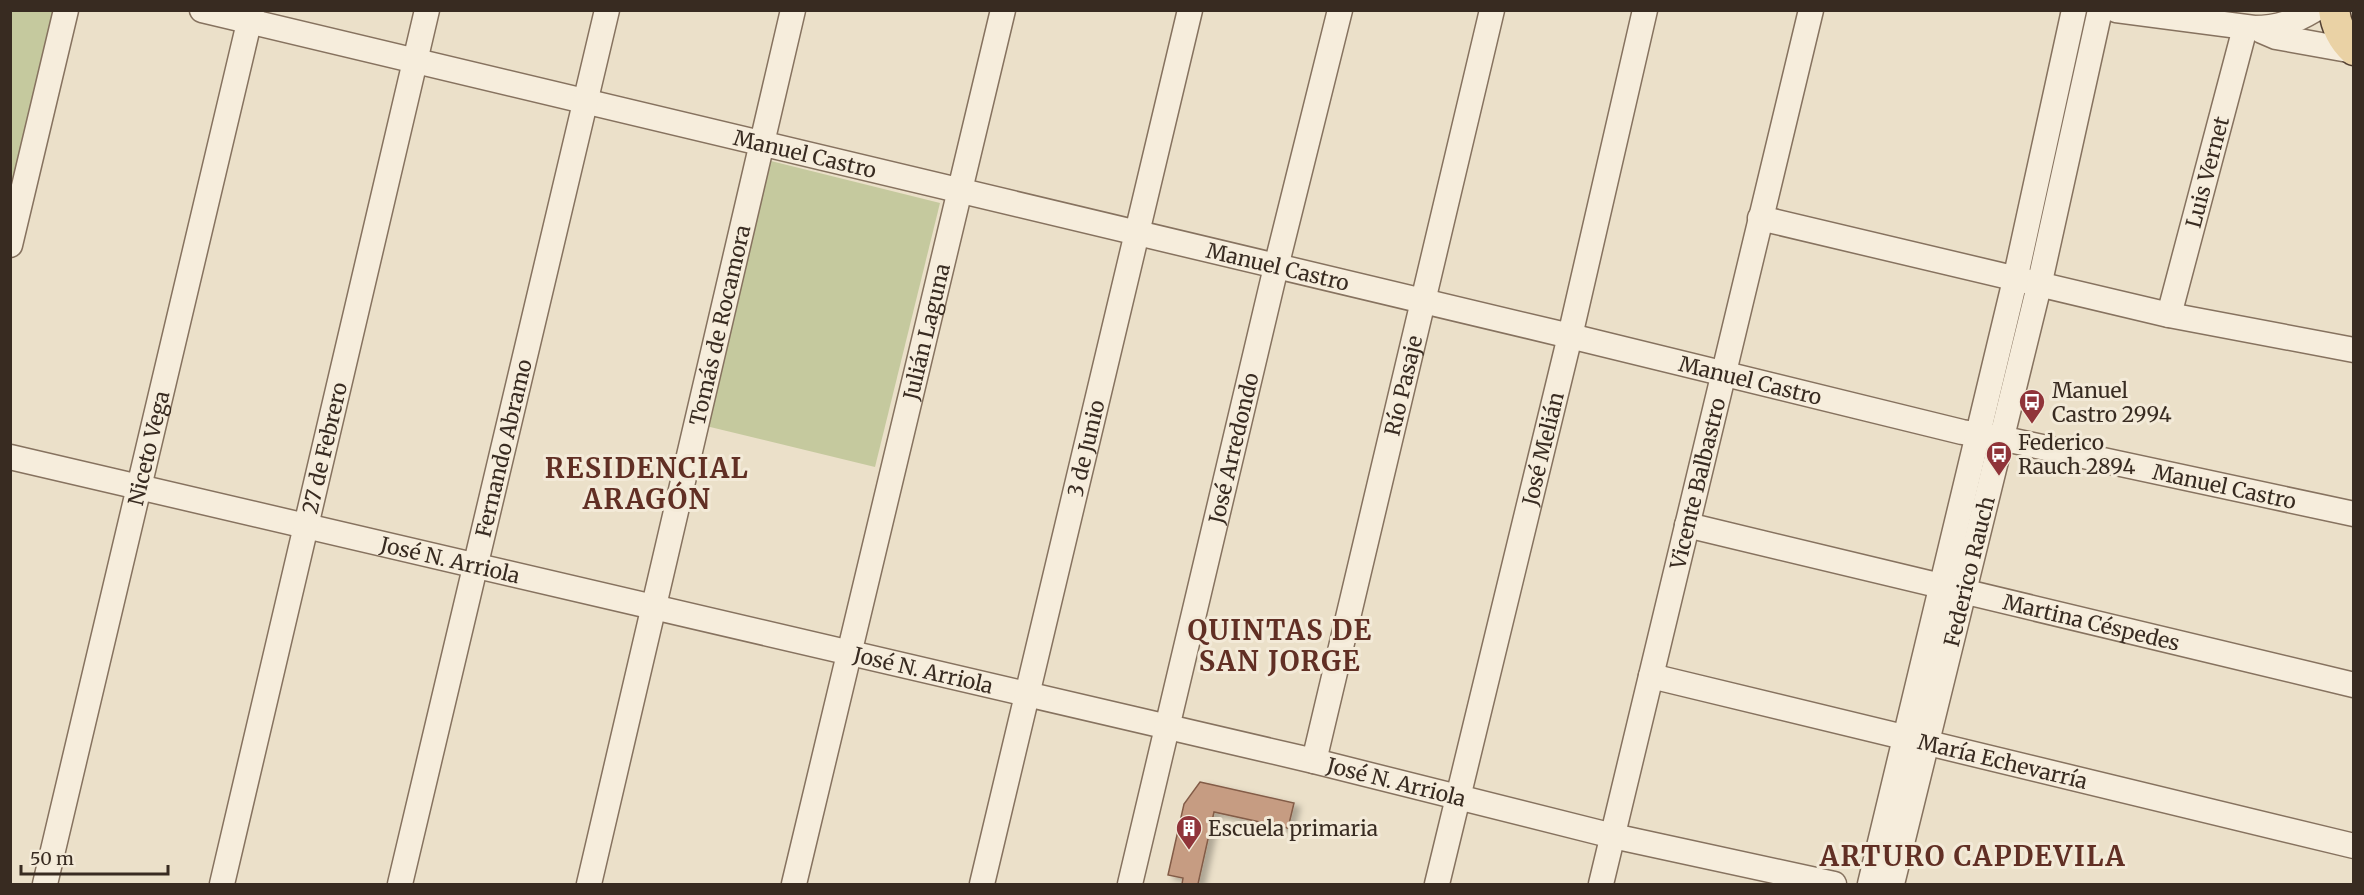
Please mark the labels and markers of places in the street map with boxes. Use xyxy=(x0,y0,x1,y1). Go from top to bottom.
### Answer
place label: Manuel Castro 2994 xyxy=(2052,377,2172,428)
bus stop icon: Manuel Castro 2994 xyxy=(2017,387,2047,425)
place label: Federico Rauch 2894 xyxy=(2018,429,2135,480)
bus stop icon: Federico Rauch 2894 xyxy=(1984,439,2014,477)
building icon: Escuela primaria xyxy=(1174,813,1204,851)
place label: Escuela primaria xyxy=(1208,815,1378,842)

